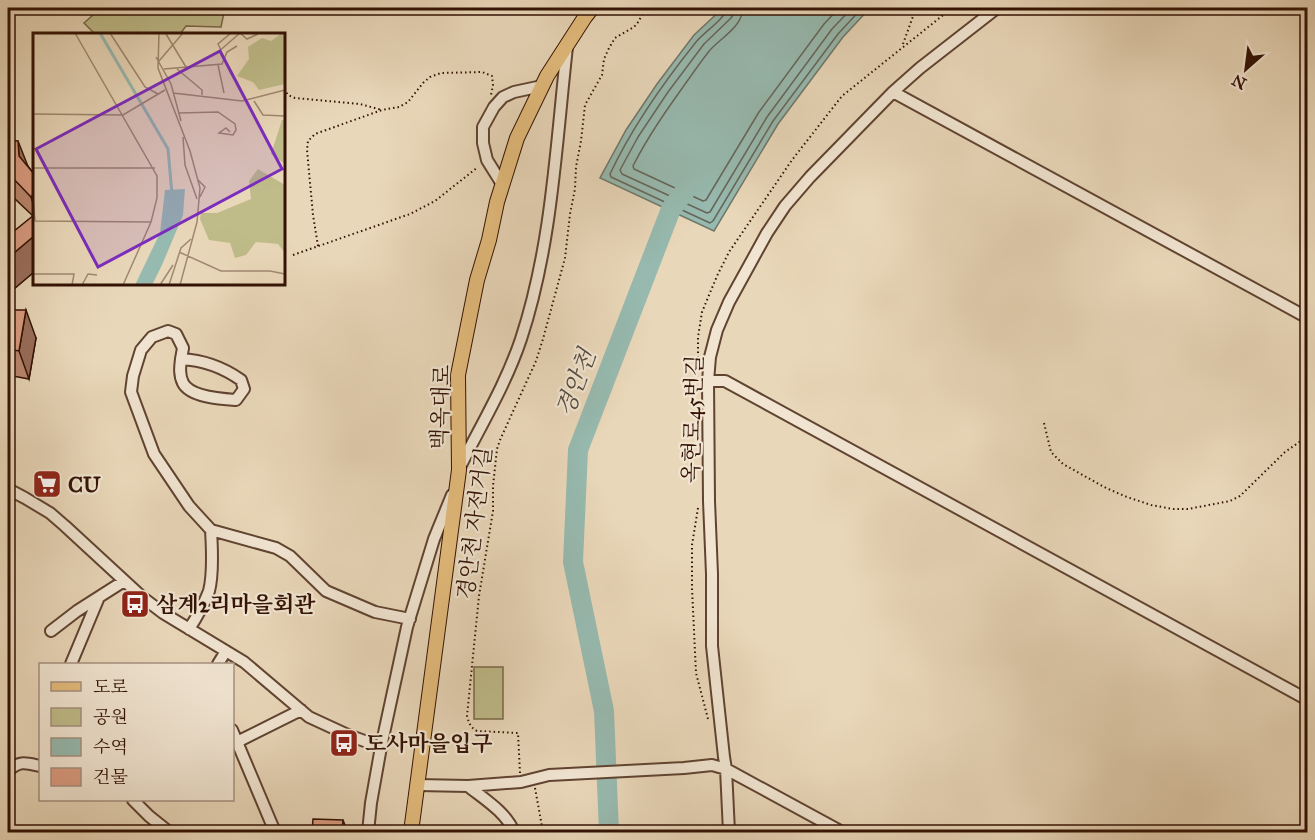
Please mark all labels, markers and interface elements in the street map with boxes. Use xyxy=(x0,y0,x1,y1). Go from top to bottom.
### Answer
inset map xyxy=(33,33,285,285)
north arrow xyxy=(1216,39,1276,99)
text: N xyxy=(1228,70,1250,93)
water label: 경안천 xyxy=(550,343,603,421)
street label: 옥현로45번길 xyxy=(677,354,708,484)
street label: 백옥대로 xyxy=(426,364,455,450)
street label: 경안천 자전거길 xyxy=(452,445,497,601)
supermarket icon: CU xyxy=(31,468,63,500)
place label: CU xyxy=(68,471,101,498)
bus stop icon: 삼계2리마을회관 xyxy=(119,588,151,620)
place label: 삼계2리마을회관 xyxy=(156,591,316,618)
legend xyxy=(39,663,234,801)
text: 도로 xyxy=(93,676,128,698)
text: 공원 xyxy=(93,706,128,728)
bus stop icon: 도사마을입구 xyxy=(328,727,360,759)
place label: 도사마을입구 xyxy=(365,730,493,757)
text: 수역 xyxy=(93,736,128,758)
text: 건물 xyxy=(93,766,128,788)

